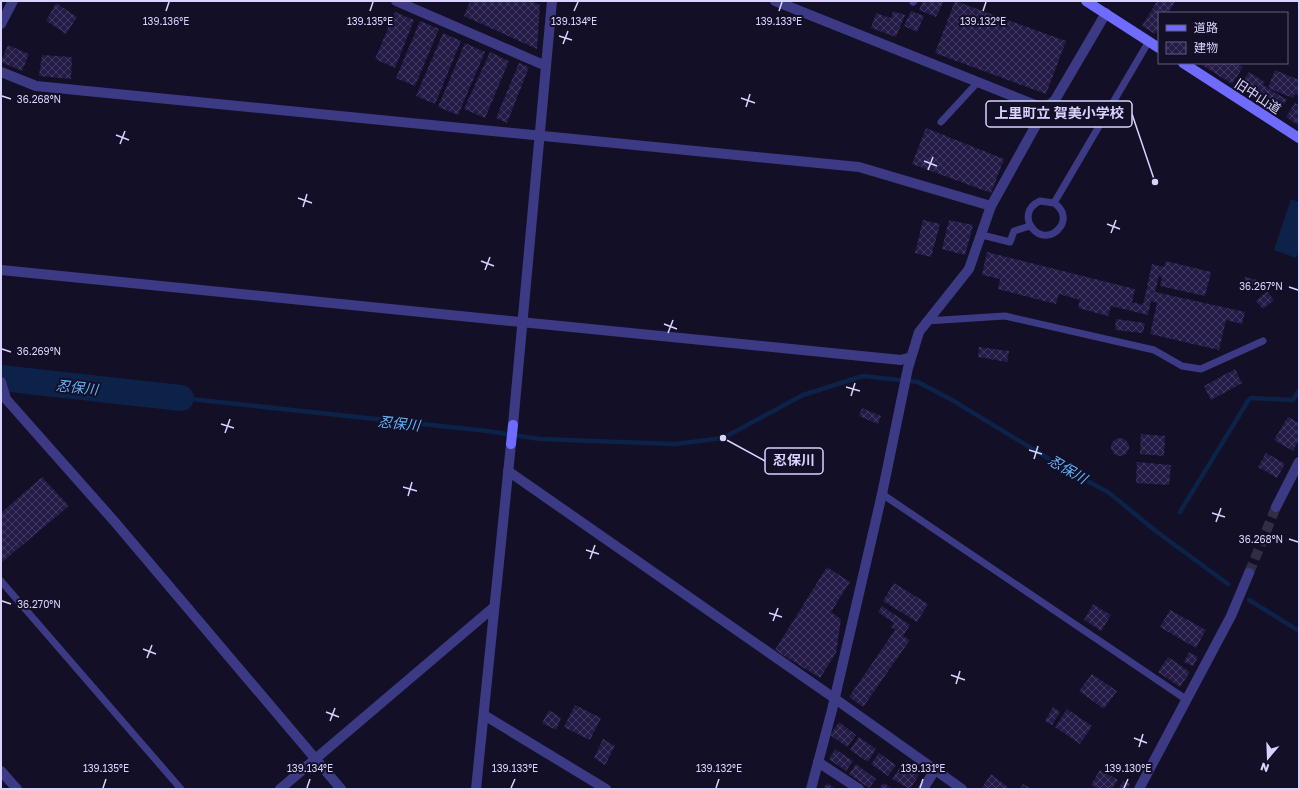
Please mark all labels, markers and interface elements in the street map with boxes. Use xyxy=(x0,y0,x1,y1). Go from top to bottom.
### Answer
legend xyxy=(1158,12,1288,64)
text: 139.136°E xyxy=(143,15,189,27)
text: 139.135°E xyxy=(347,15,393,27)
text: 139.134°E xyxy=(551,15,597,27)
text: 139.133°E xyxy=(756,15,802,27)
text: 139.132°E xyxy=(960,15,1006,27)
text: 道路 xyxy=(1194,20,1218,35)
text: 建物 xyxy=(1194,40,1218,55)
street label: 旧中山道 xyxy=(1232,75,1284,117)
text: 36.268°N xyxy=(17,93,61,105)
callout: 上里町立 賀美小学校 xyxy=(986,101,1132,127)
text: 上里町立 賀美小学校 xyxy=(994,104,1124,121)
text: 36.267°N xyxy=(1239,280,1283,292)
text: 36.269°N xyxy=(17,345,61,357)
water label: 忍保川 xyxy=(55,376,101,398)
water label: 忍保川 xyxy=(377,412,423,434)
callout: 忍保川 xyxy=(765,448,823,474)
text: 忍保川 xyxy=(773,451,815,468)
water label: 忍保川 xyxy=(1046,451,1092,488)
text: 36.268°N xyxy=(1239,533,1283,545)
text: 36.270°N xyxy=(17,598,61,610)
north arrow xyxy=(1248,738,1288,778)
text: N xyxy=(1259,760,1271,775)
text: 139.135°E xyxy=(83,762,129,774)
text: 139.134°E xyxy=(287,762,333,774)
text: 139.133°E xyxy=(492,762,538,774)
text: 139.132°E xyxy=(696,762,742,774)
text: 139.131°E xyxy=(901,762,945,774)
text: 139.130°E xyxy=(1105,762,1151,774)

